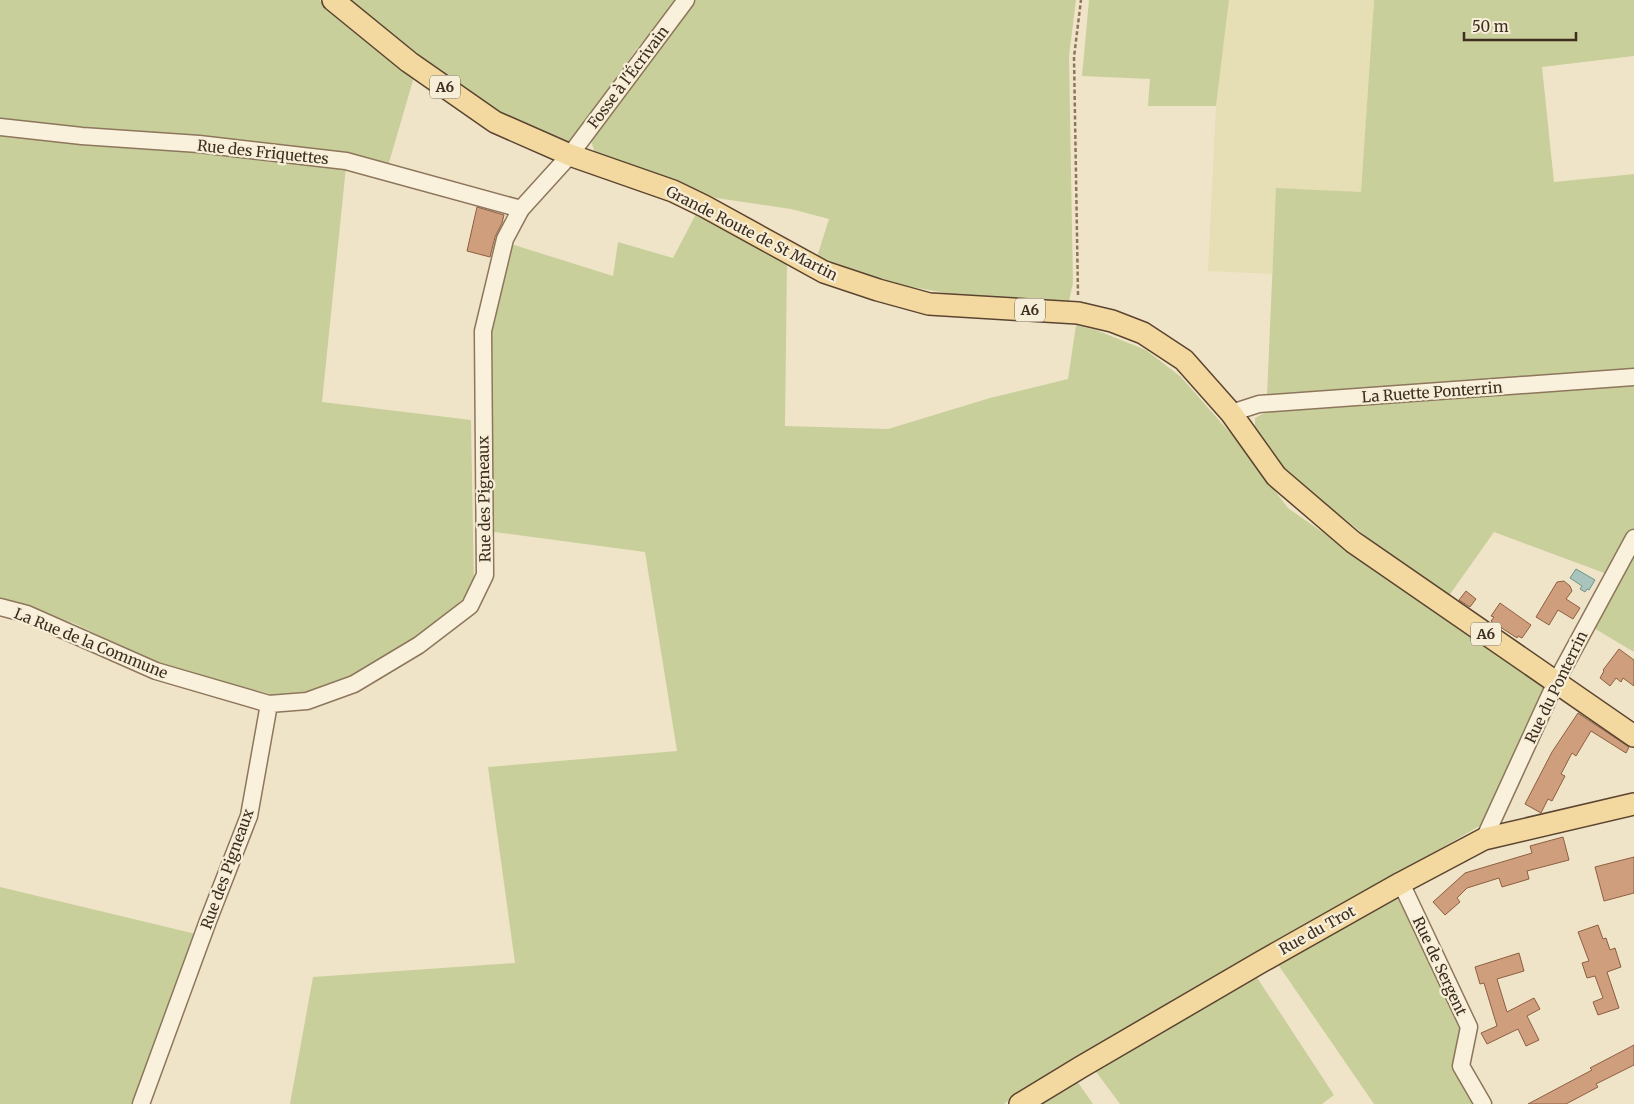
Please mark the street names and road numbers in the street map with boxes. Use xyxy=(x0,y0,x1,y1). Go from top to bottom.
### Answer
street label: Fosse à l'Écrivain xyxy=(582,21,673,132)
road number: A6 xyxy=(430,75,460,98)
street label: Rue des Friquettes xyxy=(196,136,330,168)
street label: Grande Route de St Martin xyxy=(663,181,841,285)
road number: A6 xyxy=(1015,298,1045,322)
street label: La Ruette Ponterrin xyxy=(1361,378,1503,406)
street label: Rue des Pigneaux xyxy=(473,436,495,562)
street label: La Rue de la Commune xyxy=(11,603,171,683)
road number: A6 xyxy=(1471,622,1501,646)
street label: Rue du Ponterrin xyxy=(1521,628,1591,746)
street label: Rue des Pigneaux xyxy=(196,806,258,932)
street label: Rue du Trot xyxy=(1276,901,1359,959)
street label: Rue de Sergent xyxy=(1409,913,1471,1019)

